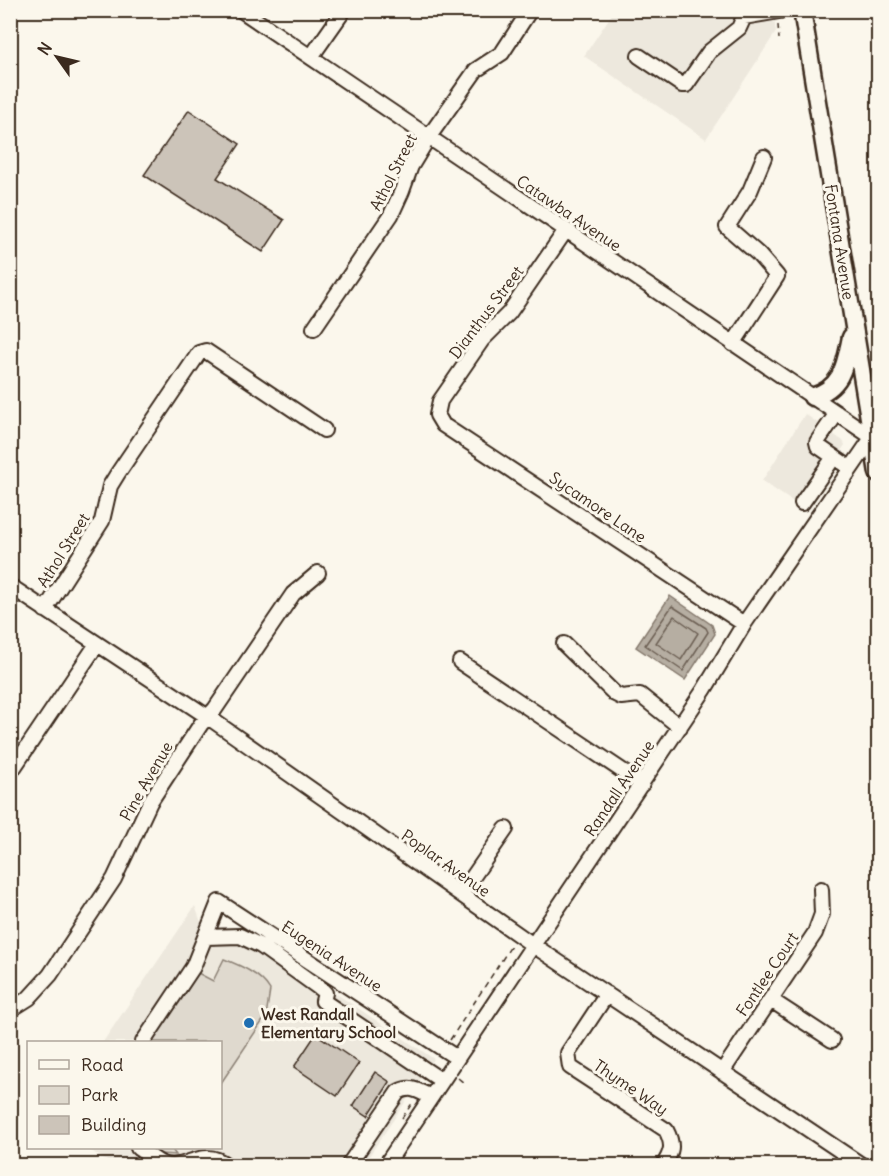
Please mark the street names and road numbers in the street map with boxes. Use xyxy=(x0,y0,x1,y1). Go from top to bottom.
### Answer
street label: Athol Street xyxy=(365,130,421,214)
street label: Catawba Avenue xyxy=(513,171,625,255)
street label: Fontana Avenue xyxy=(821,183,859,301)
street label: Dianthus Street xyxy=(445,261,528,362)
street label: Sycamore Lane xyxy=(546,467,650,547)
street label: Athol Street xyxy=(32,509,94,591)
street label: Randall Avenue xyxy=(579,736,659,840)
street label: Pine Avenue xyxy=(115,738,177,824)
street label: Poplar Avenue xyxy=(398,825,494,901)
street label: Eugenia Avenue xyxy=(278,916,386,996)
street label: Fontlee Court xyxy=(732,928,803,1020)
street label: Thyme Way xyxy=(590,1055,672,1119)

